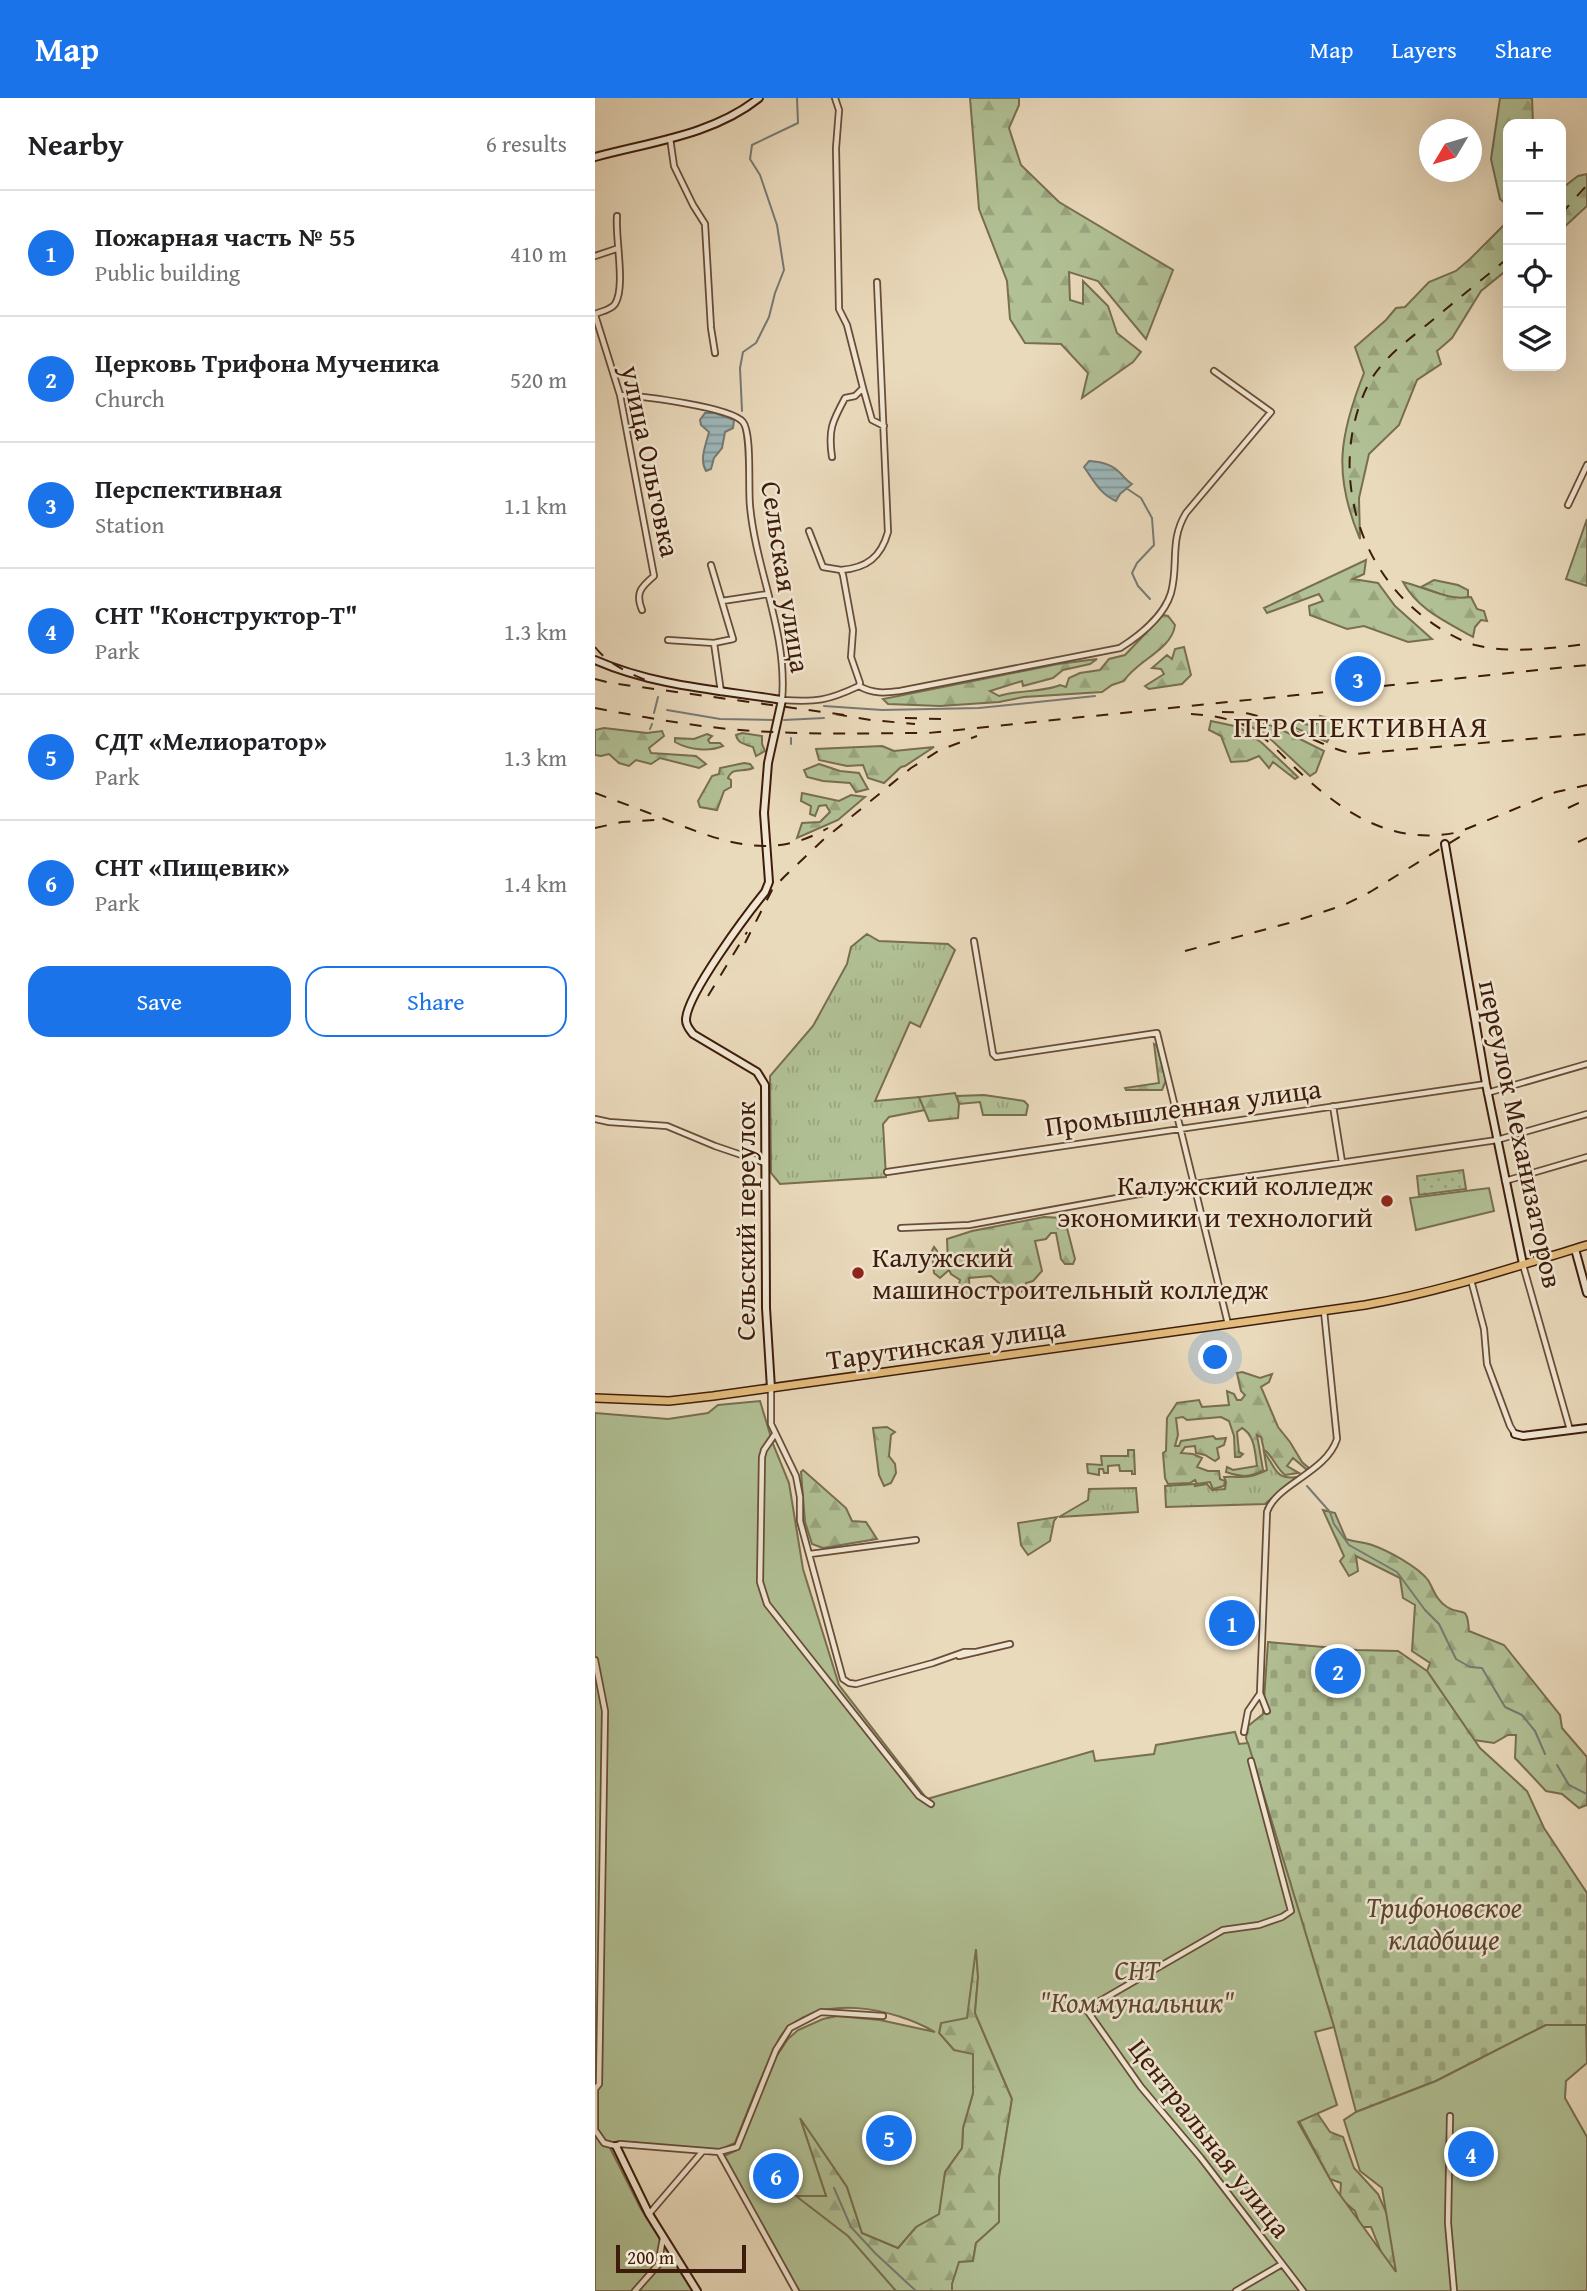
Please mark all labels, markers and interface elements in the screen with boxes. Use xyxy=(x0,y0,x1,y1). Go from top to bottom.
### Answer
text: Map xyxy=(35,25,99,73)
text: Map xyxy=(1310,32,1353,67)
text: Layers xyxy=(1391,32,1457,67)
text: Share xyxy=(1495,32,1552,67)
north arrow xyxy=(1419,119,1482,182)
map controls xyxy=(1503,119,1566,371)
button: + xyxy=(1503,119,1566,182)
text: Nearby xyxy=(28,122,124,166)
text: 6 results xyxy=(486,127,567,160)
button: − xyxy=(1503,182,1566,245)
text: Пожарная часть № 55 xyxy=(95,217,356,256)
text: 1 xyxy=(45,237,57,270)
text: 410 m xyxy=(510,237,567,270)
button: locate xyxy=(1503,245,1566,308)
text: Public building xyxy=(95,256,240,289)
button: layers xyxy=(1503,308,1566,371)
text: Церковь Трифона Мученика xyxy=(95,343,440,382)
street label: улица Ольговка xyxy=(611,360,692,561)
text: 2 xyxy=(45,363,57,396)
text: 520 m xyxy=(510,363,567,396)
text: Church xyxy=(95,382,165,415)
text: Перспективная xyxy=(95,469,282,508)
street label: Сельская улица xyxy=(751,478,822,676)
text: 3 xyxy=(45,489,57,522)
text: 1.1 km xyxy=(504,489,567,522)
text: Station xyxy=(95,508,164,541)
text: СНТ "Конструктор-Т" xyxy=(95,595,358,634)
text: 4 xyxy=(45,615,57,648)
text: 1.3 km xyxy=(504,615,567,648)
text: Park xyxy=(95,634,139,667)
pin: 3 xyxy=(1335,653,1381,705)
district label: ПЕРСПЕКТИВНАЯ xyxy=(1233,704,1489,748)
text: СДТ «Мелиоратор» xyxy=(95,721,327,760)
text: 5 xyxy=(45,741,57,774)
text: 1.3 km xyxy=(504,741,567,774)
text: Park xyxy=(95,760,139,793)
text: СНТ «Пищевик» xyxy=(95,847,290,886)
text: 6 xyxy=(45,867,57,900)
text: 1.4 km xyxy=(504,867,567,900)
text: Park xyxy=(95,886,139,919)
button: Save xyxy=(28,966,291,1037)
button: Share xyxy=(305,966,567,1037)
street label: переулок Механизаторов xyxy=(1469,976,1574,1292)
street label: Промышленная улица xyxy=(1042,1067,1324,1146)
street label: Сельский переулок xyxy=(724,1101,765,1341)
place label: Калужский колледж экономики и технологий xyxy=(1057,1164,1373,1237)
marker: Калужский колледж экономики и технологий xyxy=(1379,1193,1395,1209)
place label: Калужский машиностроительный колледж xyxy=(872,1236,1269,1309)
marker: Калужский машиностроительный колледж xyxy=(850,1265,866,1281)
street label: Тарутинская улица xyxy=(824,1305,1069,1380)
your location xyxy=(1198,1340,1232,1374)
pin: 1 xyxy=(1209,1597,1255,1649)
pin: 2 xyxy=(1315,1645,1361,1697)
park label: Трифоновское кладбище xyxy=(1366,1886,1522,1959)
park label: СНТ "Коммунальник" xyxy=(1039,1949,1235,2022)
street label: Центральная улица xyxy=(1119,2029,1302,2247)
pin: 5 xyxy=(866,2112,912,2164)
pin: 4 xyxy=(1448,2128,1494,2180)
pin: 6 xyxy=(753,2150,799,2202)
scale bar xyxy=(616,2242,745,2274)
text: 200 m xyxy=(627,2243,674,2271)

